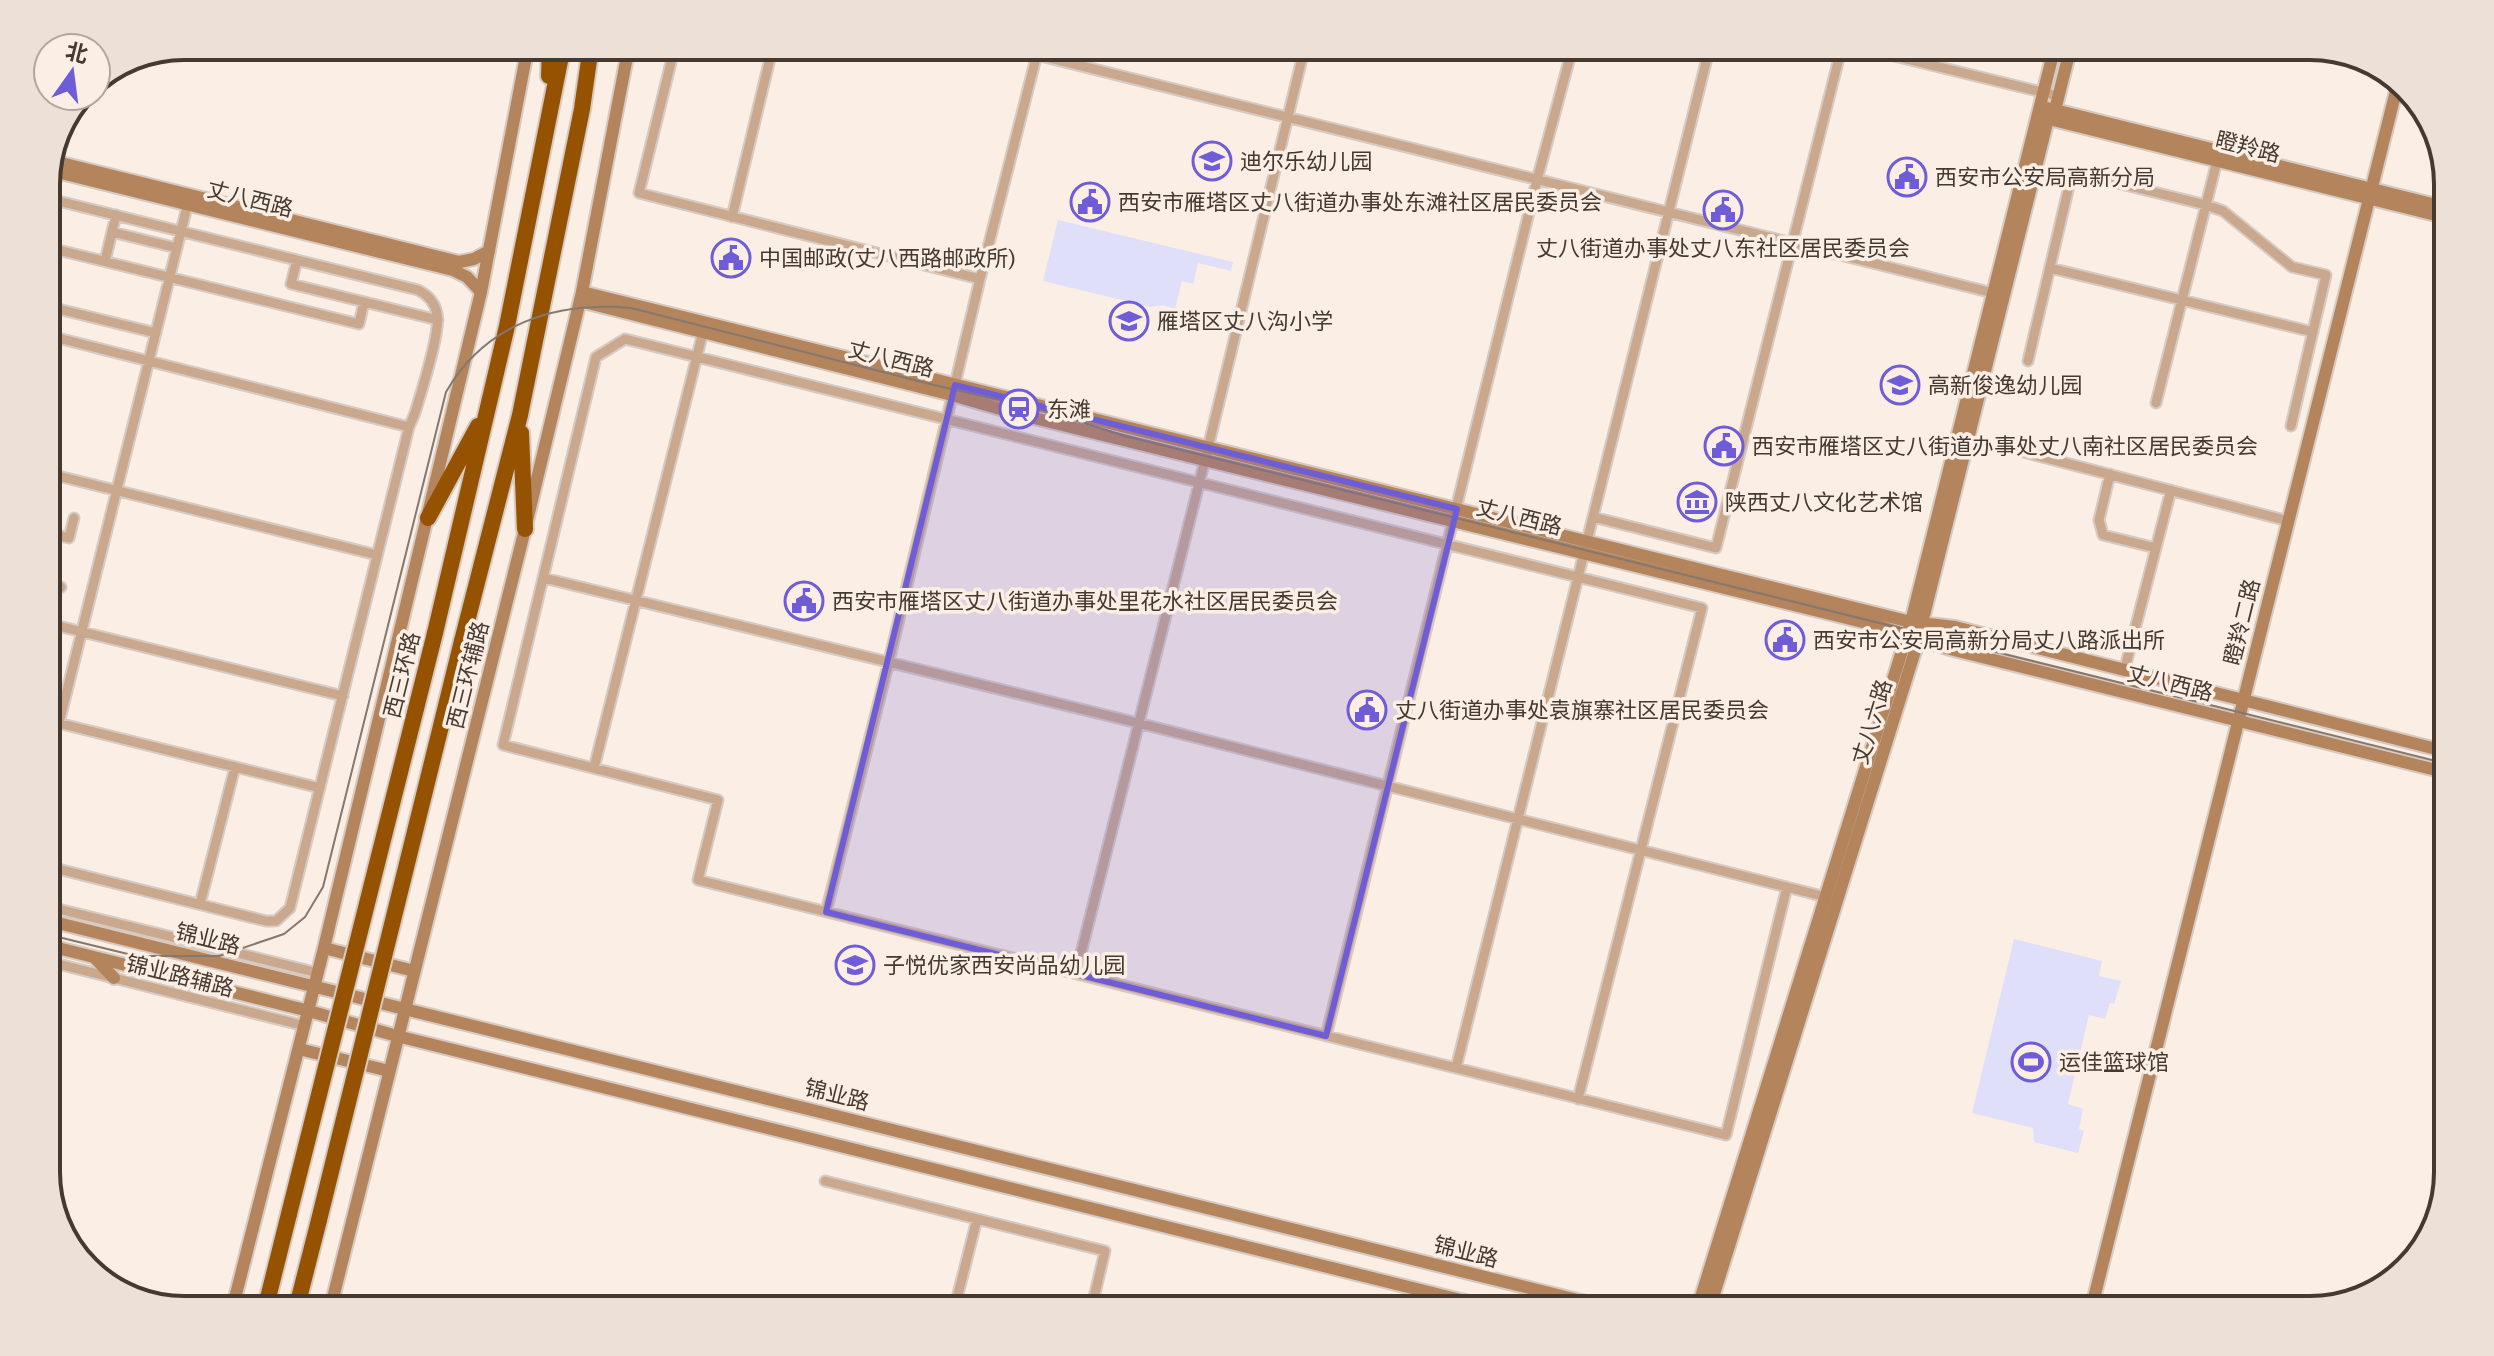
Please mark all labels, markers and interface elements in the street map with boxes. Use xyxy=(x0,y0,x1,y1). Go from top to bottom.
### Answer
north arrow xyxy=(32,32,112,112)
text: 北 xyxy=(63,38,90,68)
street label: 瞪羚路 xyxy=(2213,127,2283,167)
school or university icon: 迪尔乐幼儿园 xyxy=(1191,140,1233,182)
place label: 迪尔乐幼儿园 xyxy=(1240,149,1372,174)
public building icon: 西安市公安局高新分局 xyxy=(1886,156,1928,198)
place label: 西安市公安局高新分局 xyxy=(1935,165,2155,190)
street label: 丈八西路 xyxy=(204,176,296,222)
public building icon: 西安市雁塔区丈八街道办事处东滩社区居民委员会 xyxy=(1069,181,1111,223)
public building icon: 丈八街道办事处丈八东社区居民委员会 xyxy=(1702,189,1744,231)
place label: 西安市雁塔区丈八街道办事处东滩社区居民委员会 xyxy=(1118,190,1602,215)
place label: 丈八街道办事处丈八东社区居民委员会 xyxy=(1536,236,1910,261)
public building icon: 中国邮政(丈八西路邮政所) xyxy=(710,237,752,279)
place label: 中国邮政(丈八西路邮政所) xyxy=(759,246,1015,271)
school or university icon: 雁塔区丈八沟小学 xyxy=(1108,300,1150,342)
place label: 雁塔区丈八沟小学 xyxy=(1157,309,1333,334)
street label: 丈八西路 xyxy=(845,336,937,382)
school or university icon: 高新俊逸幼儿园 xyxy=(1879,364,1921,406)
place label: 高新俊逸幼儿园 xyxy=(1928,373,2082,398)
station icon: 东滩 xyxy=(998,388,1040,430)
place label: 东滩 xyxy=(1047,397,1091,422)
public building icon: 西安市雁塔区丈八街道办事处丈八南社区居民委员会 xyxy=(1703,425,1745,467)
place label: 西安市雁塔区丈八街道办事处丈八南社区居民委员会 xyxy=(1752,434,2258,459)
museum icon: 陕西丈八文化艺术馆 xyxy=(1676,481,1718,523)
place label: 陕西丈八文化艺术馆 xyxy=(1725,490,1923,515)
street label: 丈八西路 xyxy=(1473,494,1565,540)
street label: 瞪羚二路 xyxy=(2219,576,2265,668)
public building icon: 西安市雁塔区丈八街道办事处里花水社区居民委员会 xyxy=(783,580,825,622)
place label: 西安市雁塔区丈八街道办事处里花水社区居民委员会 xyxy=(832,589,1338,614)
street label: 西三环辅路 xyxy=(443,619,493,731)
public building icon: 西安市公安局高新分局丈八路派出所 xyxy=(1764,619,1806,661)
place label: 西安市公安局高新分局丈八路派出所 xyxy=(1813,628,2165,653)
street label: 西三环路 xyxy=(379,629,425,721)
street label: 丈八西路 xyxy=(2124,660,2216,706)
street label: 丈八六路 xyxy=(1847,676,1897,768)
public building icon: 丈八街道办事处袁旗寨社区居民委员会 xyxy=(1346,689,1388,731)
place label: 丈八街道办事处袁旗寨社区居民委员会 xyxy=(1395,698,1769,723)
street label: 锦业路 xyxy=(173,919,243,959)
school or university icon: 子悦优家西安尚品幼儿园 xyxy=(834,944,876,986)
street label: 锦业路辅路 xyxy=(124,951,236,1001)
place label: 子悦优家西安尚品幼儿园 xyxy=(883,953,1125,978)
sports icon: 运佳篮球馆 xyxy=(2010,1041,2052,1083)
place label: 运佳篮球馆 xyxy=(2059,1050,2169,1075)
street label: 锦业路 xyxy=(802,1075,872,1115)
street label: 锦业路 xyxy=(1431,1232,1501,1272)

